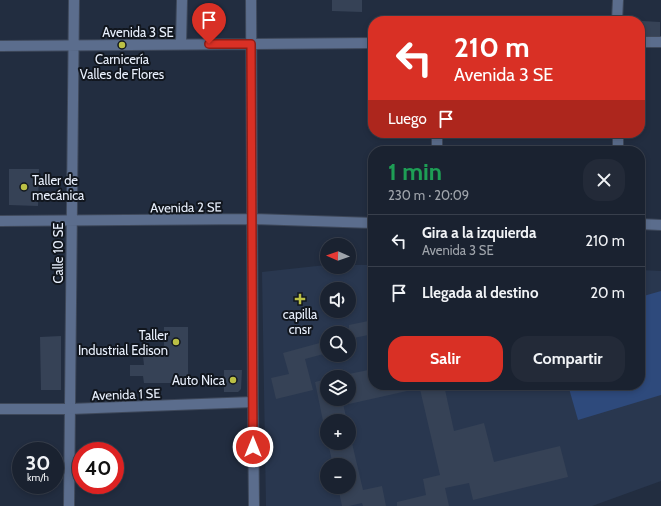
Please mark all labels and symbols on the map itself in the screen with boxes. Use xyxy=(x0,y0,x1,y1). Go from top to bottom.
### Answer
pin xyxy=(192,3,226,44)
street label: Avenida 3 SE xyxy=(102,24,174,40)
marker: Carnicería Valles de Flores xyxy=(117,40,127,50)
place label: Carnicería Valles de Flores xyxy=(80,51,165,82)
place label: Taller de mecánica xyxy=(32,172,85,203)
marker: Taller de mecánica xyxy=(19,182,29,192)
street label: Avenida 2 SE xyxy=(150,198,222,216)
street label: Calle 10 SE xyxy=(50,223,66,283)
north arrow xyxy=(320,238,356,274)
marker: capilla cnsr xyxy=(294,293,306,305)
place label: capilla cnsr xyxy=(283,306,318,337)
place label: Taller Industrial Edison xyxy=(78,327,169,358)
marker: Taller Industrial Edison xyxy=(171,337,181,347)
place label: Auto Nica xyxy=(172,372,226,388)
marker: Auto Nica xyxy=(228,375,238,385)
street label: Avenida 1 SE xyxy=(91,385,161,403)
position arrow xyxy=(232,426,274,468)
speed limit sign: 40 xyxy=(72,442,124,494)

